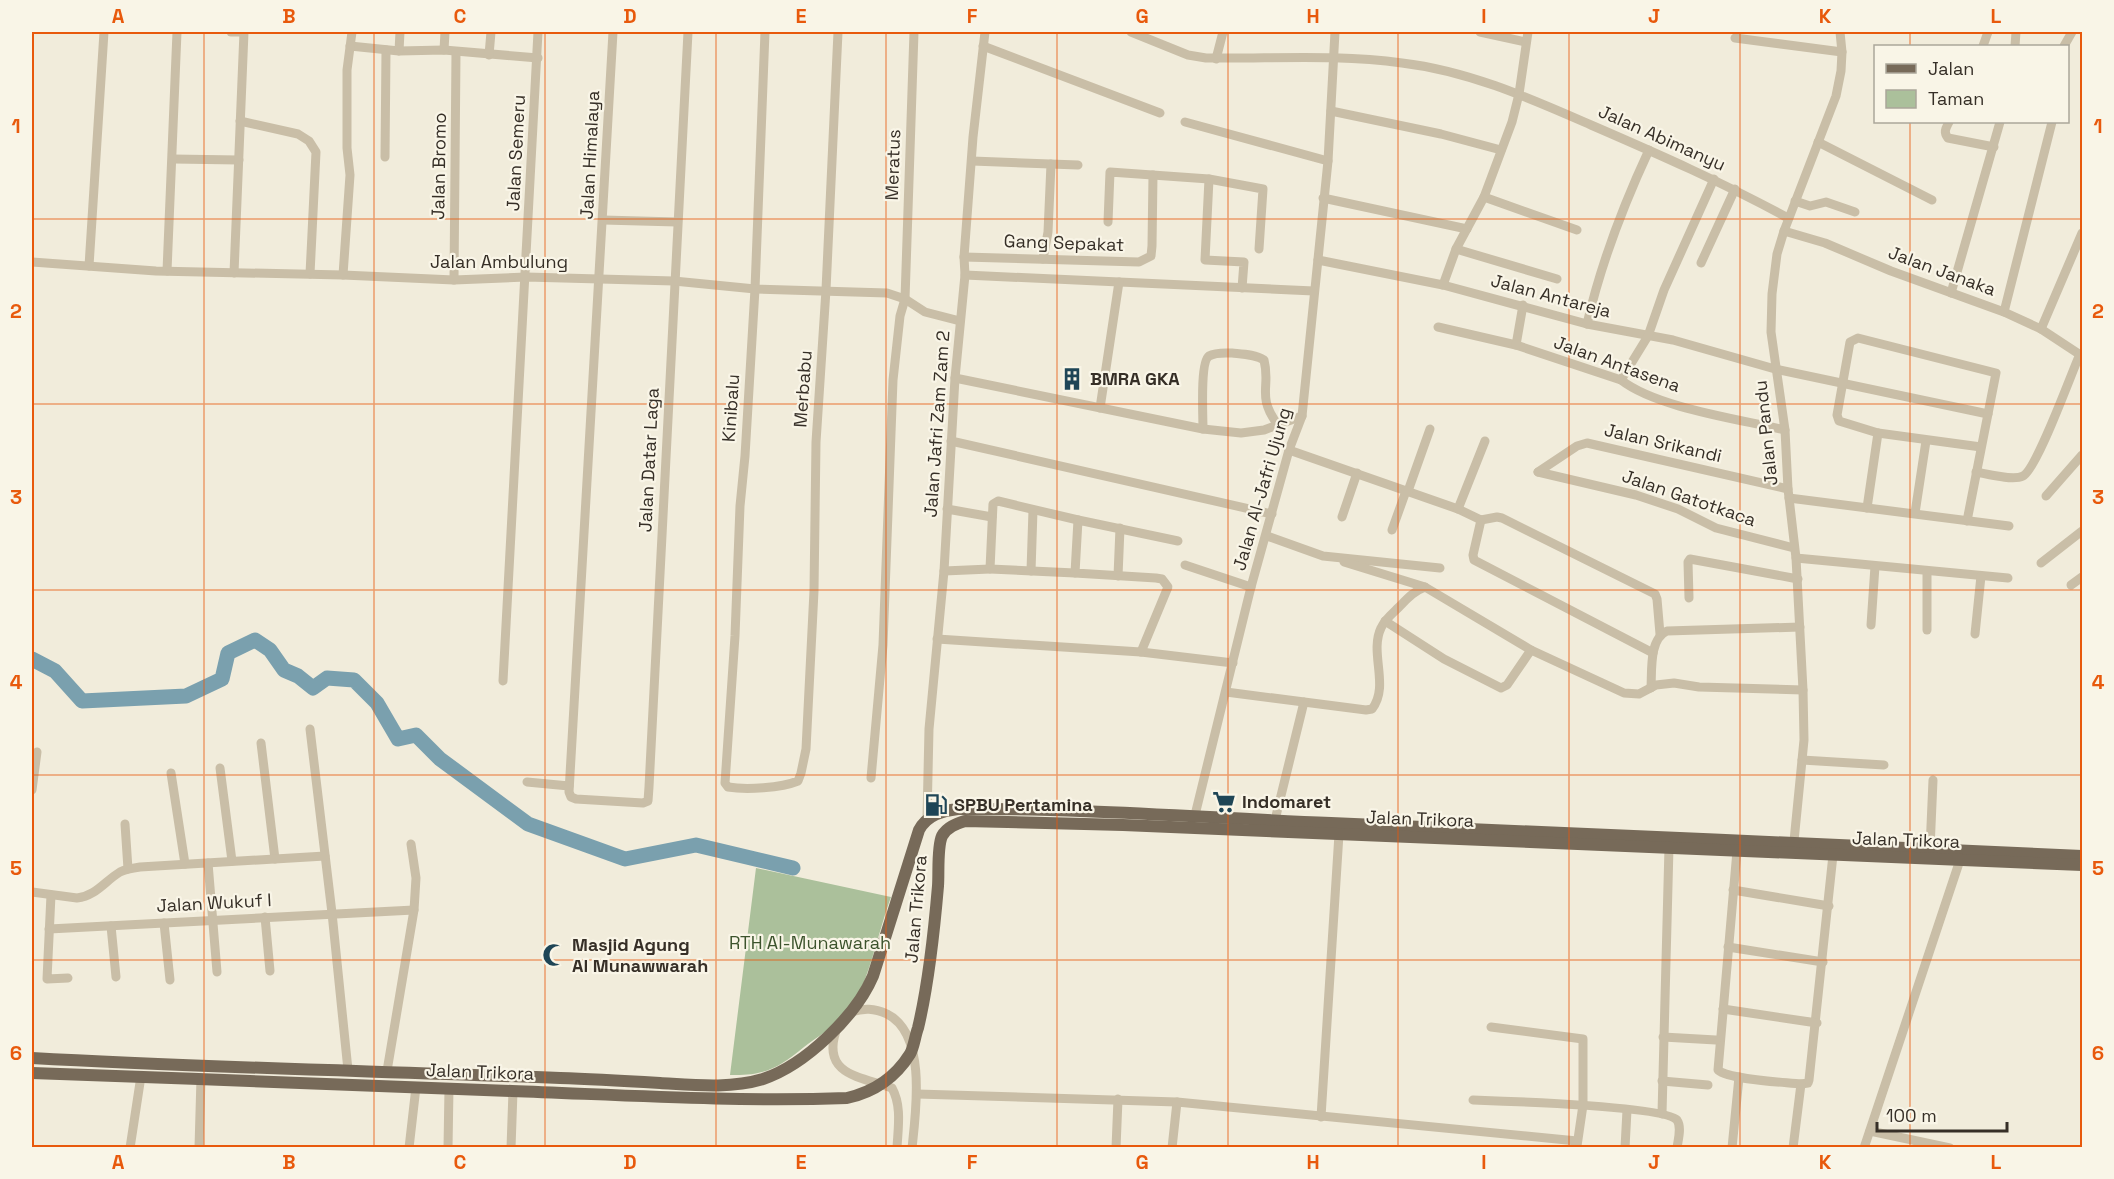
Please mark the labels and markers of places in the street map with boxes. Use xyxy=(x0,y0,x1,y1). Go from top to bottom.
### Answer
building icon: BMRA GKA xyxy=(1059,366,1085,392)
place label: BMRA GKA xyxy=(1090,367,1180,390)
supermarket icon: Indomaret xyxy=(1211,789,1237,815)
place label: Indomaret xyxy=(1242,790,1331,813)
fuel station icon: SPBU Pertamina xyxy=(923,792,949,818)
place label: SPBU Pertamina xyxy=(954,793,1093,816)
place label: Masjid Agung Al Munawwarah xyxy=(572,933,708,977)
mosque icon: Masjid Agung Al Munawwarah xyxy=(541,942,567,968)

